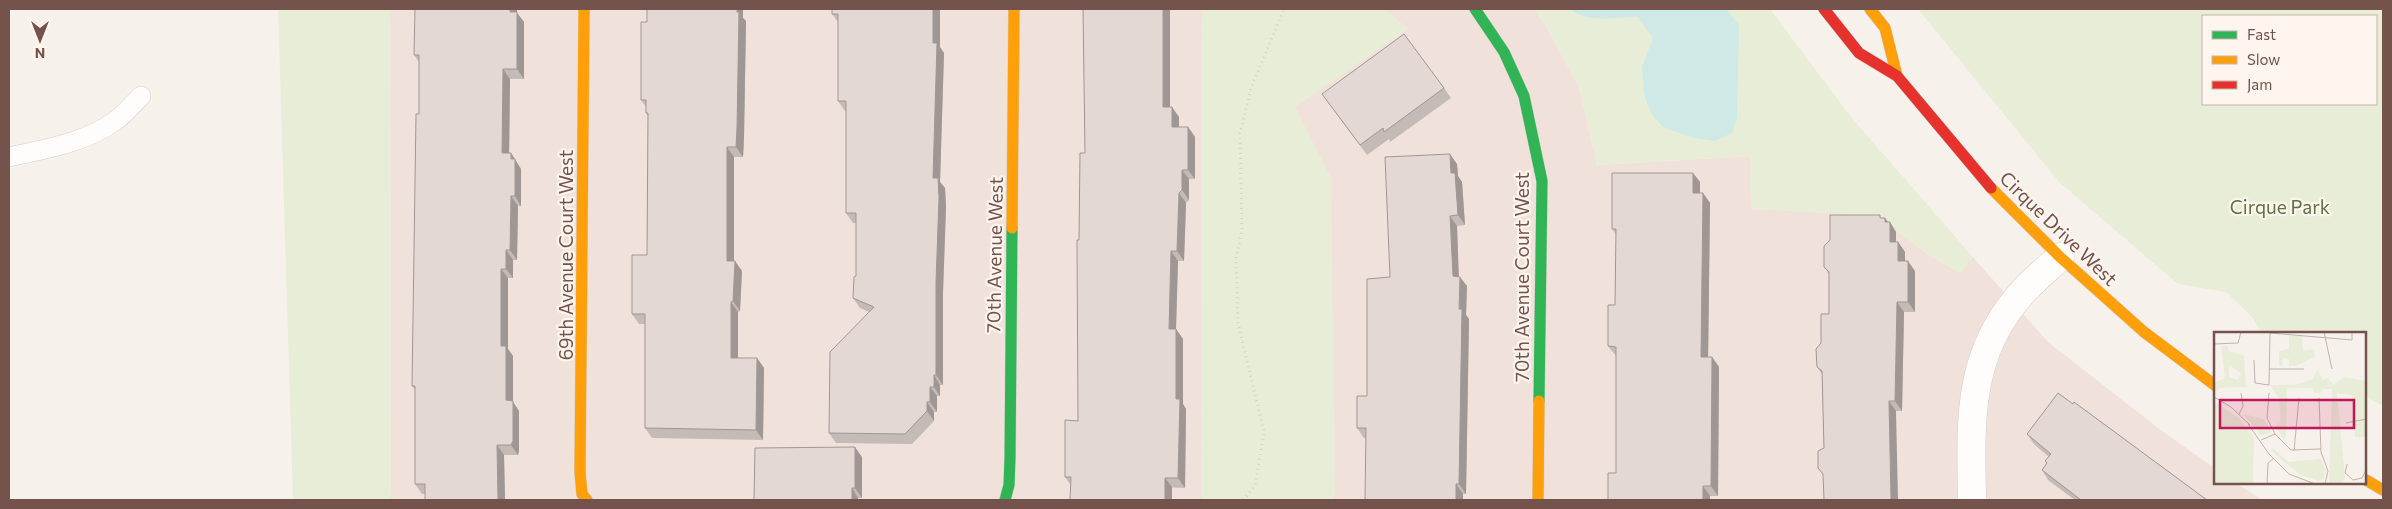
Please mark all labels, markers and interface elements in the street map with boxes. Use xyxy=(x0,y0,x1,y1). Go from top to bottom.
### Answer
north arrow xyxy=(15,15,65,65)
legend xyxy=(2202,15,2377,105)
text: Fast xyxy=(2247,25,2276,43)
text: N xyxy=(35,45,45,62)
text: Slow xyxy=(2247,50,2280,68)
text: Jam xyxy=(2247,75,2272,93)
street label: 69th Avenue Court West xyxy=(554,150,577,360)
street label: Cirque Drive West xyxy=(1995,166,2123,290)
street label: 70th Avenue Court West xyxy=(1510,172,1533,382)
street label: 70th Avenue West xyxy=(981,177,1007,333)
park label: Cirque Park xyxy=(2230,195,2330,218)
inset map xyxy=(2214,332,2367,484)

